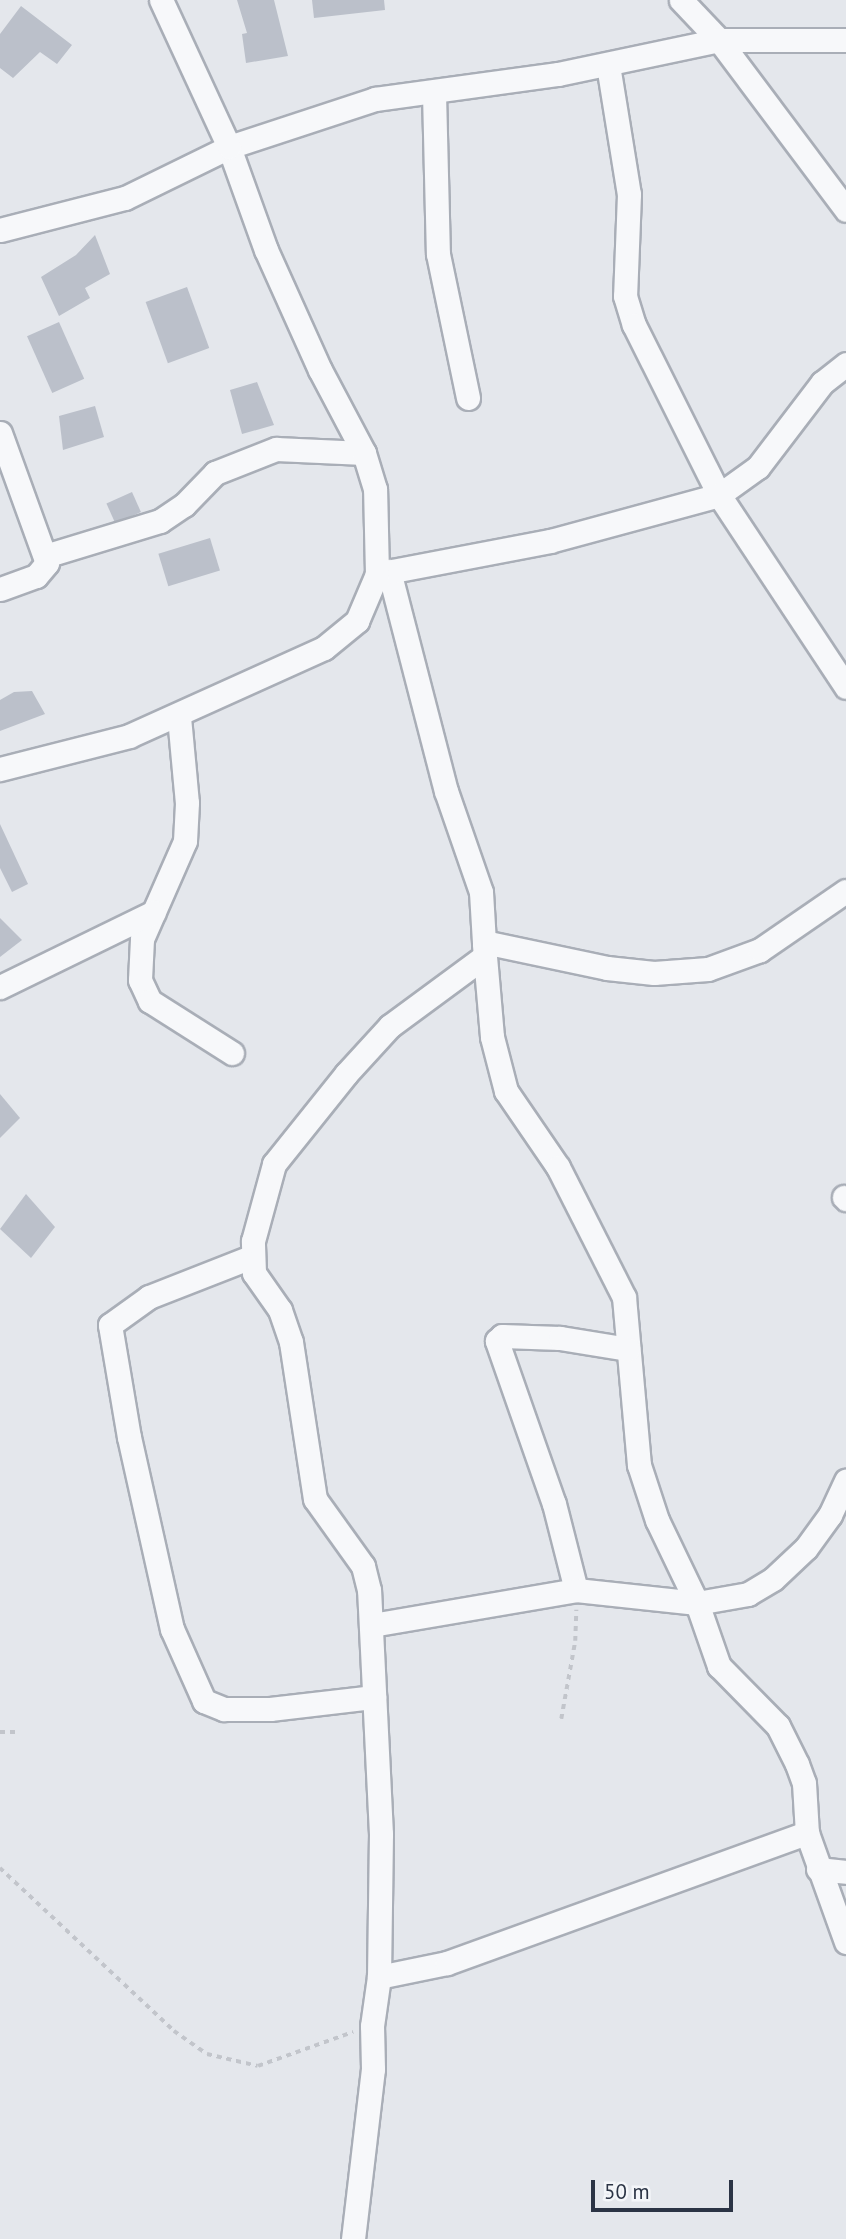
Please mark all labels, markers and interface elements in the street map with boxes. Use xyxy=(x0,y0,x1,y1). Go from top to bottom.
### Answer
scale bar xyxy=(594,2166,736,2210)
text: 50 m xyxy=(604,2178,650,2205)

